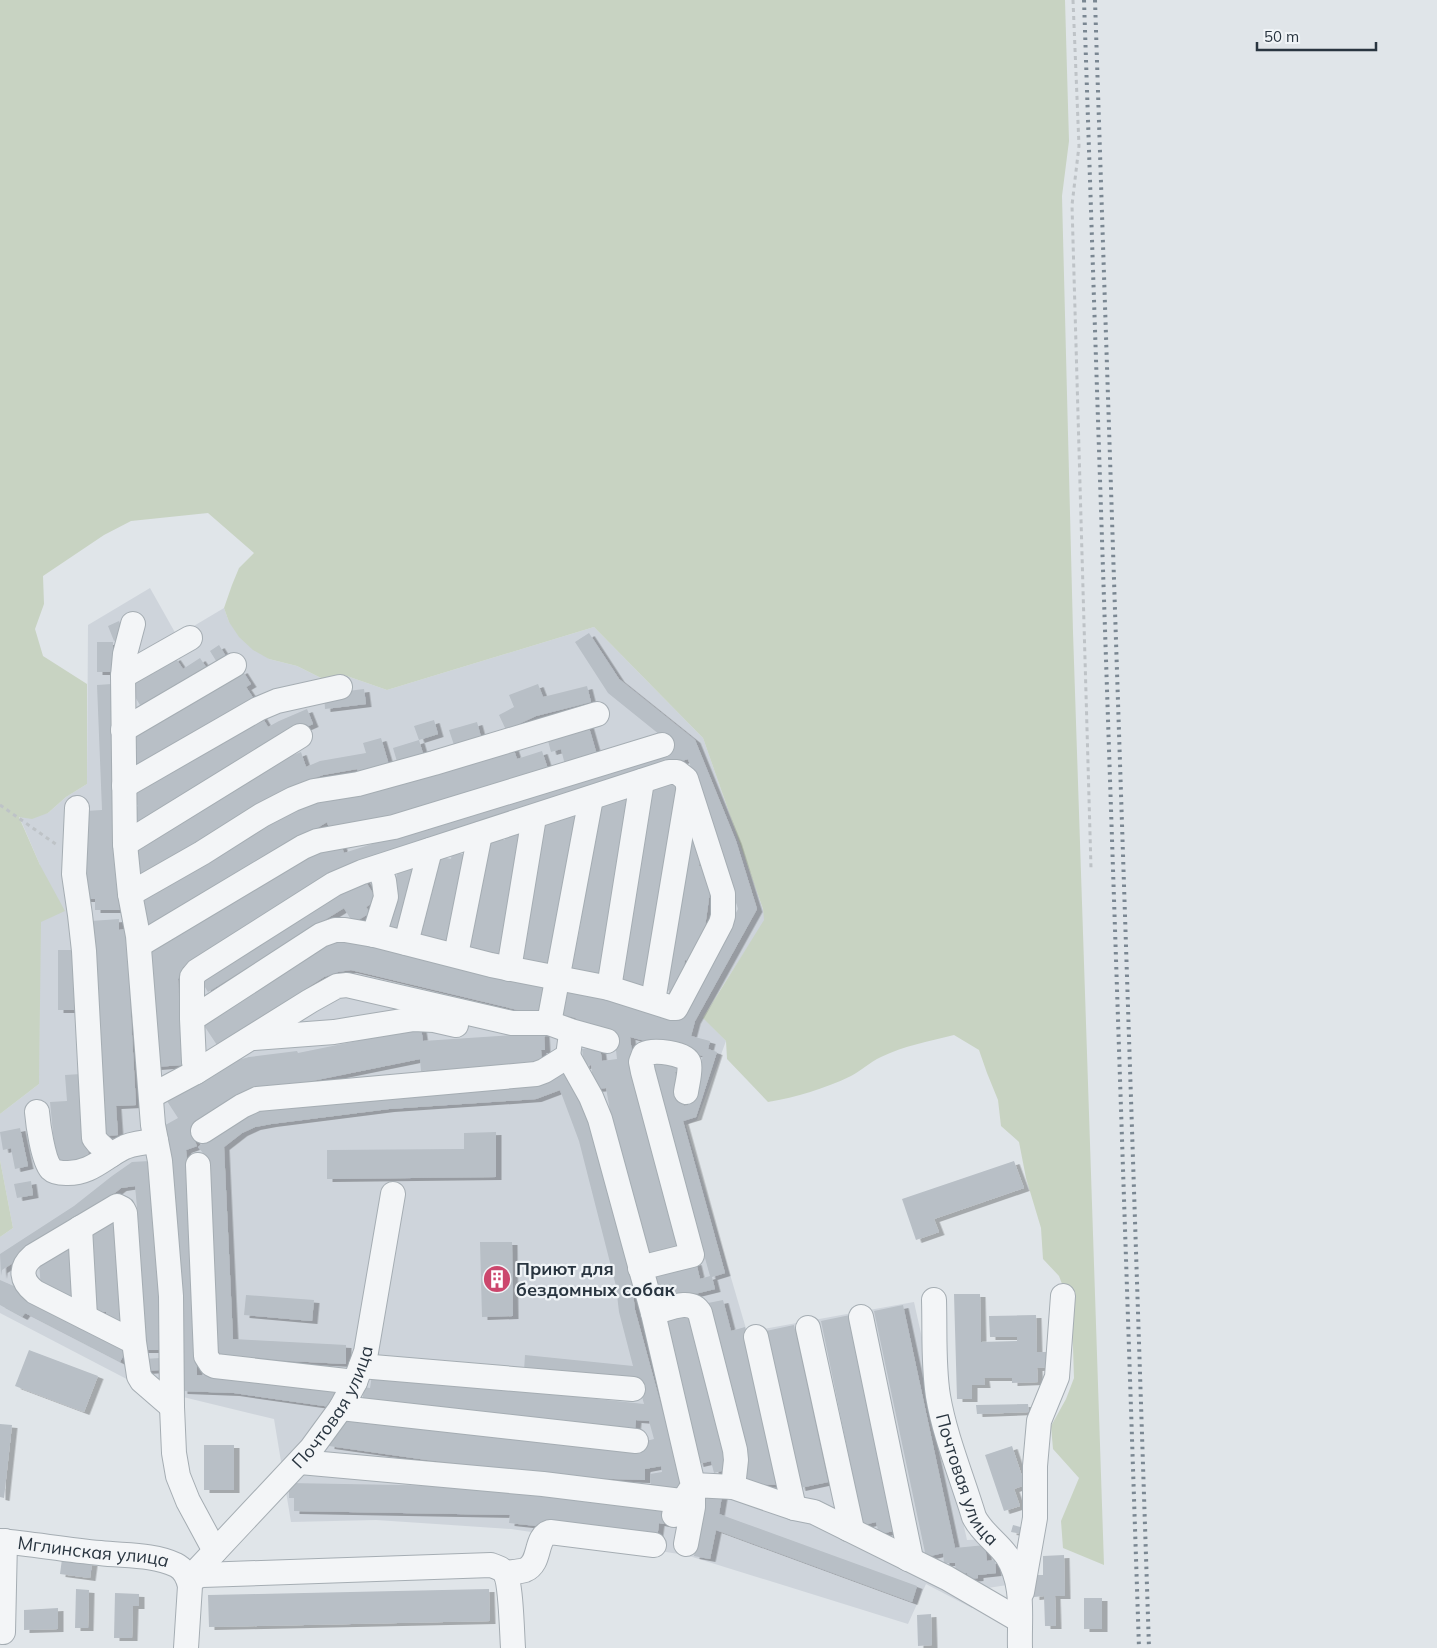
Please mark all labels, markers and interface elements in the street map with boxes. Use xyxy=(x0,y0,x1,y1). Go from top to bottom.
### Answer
scale bar xyxy=(1257,20,1376,52)
text: 50 m xyxy=(1264,27,1299,46)
place label: Приют для бездомных собак xyxy=(516,1257,676,1301)
building icon: Приют для бездомных собак xyxy=(482,1264,512,1294)
street label: Почтовая улица xyxy=(287,1344,378,1473)
street label: Почтовая улица xyxy=(931,1411,1003,1550)
street label: Мглинская улица xyxy=(16,1531,172,1572)

